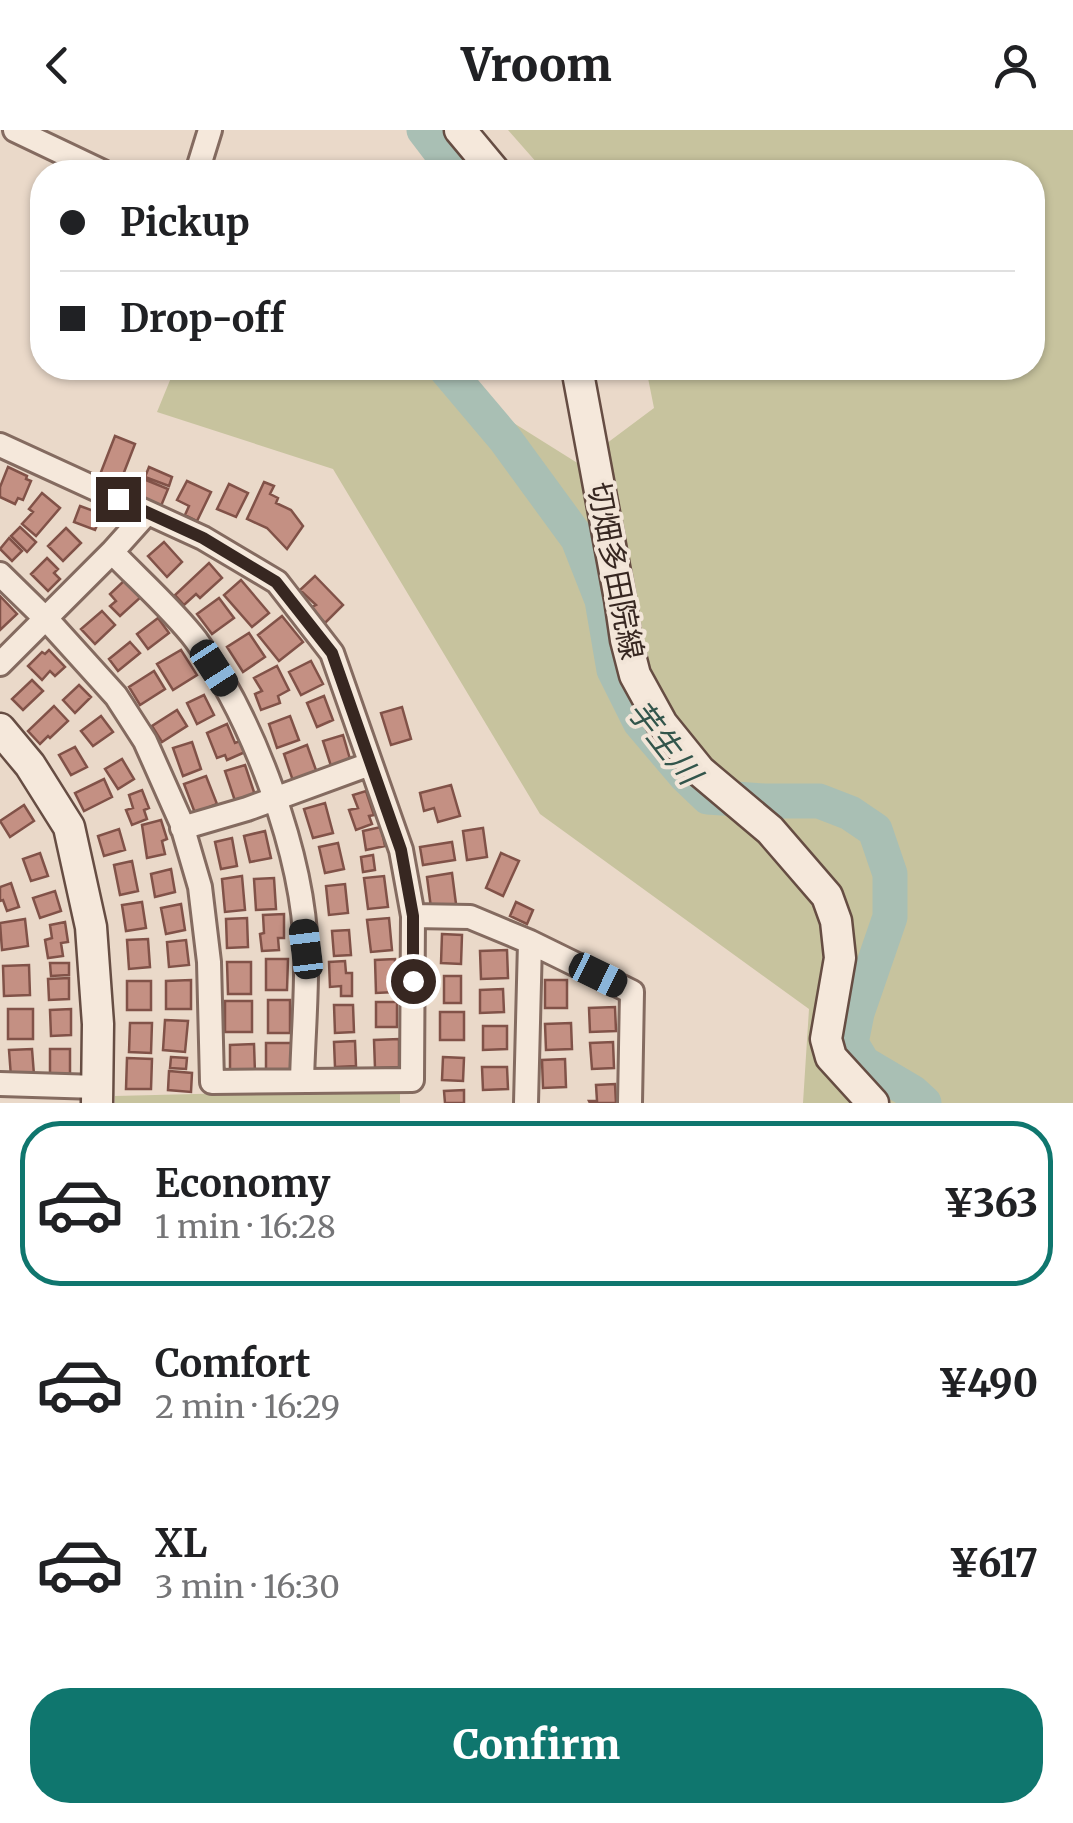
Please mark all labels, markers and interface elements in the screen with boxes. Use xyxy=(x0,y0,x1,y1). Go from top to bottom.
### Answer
text: Vroom xyxy=(461,37,612,93)
icon: back xyxy=(30,38,85,93)
icon: person xyxy=(988,38,1043,93)
text: Pickup xyxy=(120,199,250,246)
text: Drop-off xyxy=(120,295,285,342)
route end xyxy=(96,477,141,522)
street label: 切畑多田院線 xyxy=(580,479,652,663)
car xyxy=(185,635,243,701)
water label: 芋生川 xyxy=(619,692,711,794)
car xyxy=(287,917,325,981)
car xyxy=(564,948,632,1002)
route start xyxy=(391,959,436,1004)
icon: car xyxy=(35,1159,125,1249)
text: Economy xyxy=(155,1160,330,1207)
text: ¥363 xyxy=(943,1180,1038,1227)
text: 1 min · 16:28 xyxy=(155,1207,336,1247)
icon: car xyxy=(35,1339,125,1429)
text: Comfort xyxy=(155,1340,311,1387)
text: ¥490 xyxy=(938,1360,1038,1407)
text: 2 min · 16:29 xyxy=(155,1387,340,1427)
icon: car xyxy=(35,1519,125,1609)
text: XL xyxy=(155,1520,207,1567)
text: ¥617 xyxy=(949,1540,1038,1587)
text: 3 min · 16:30 xyxy=(155,1567,340,1607)
button: Confirm xyxy=(30,1688,1043,1803)

